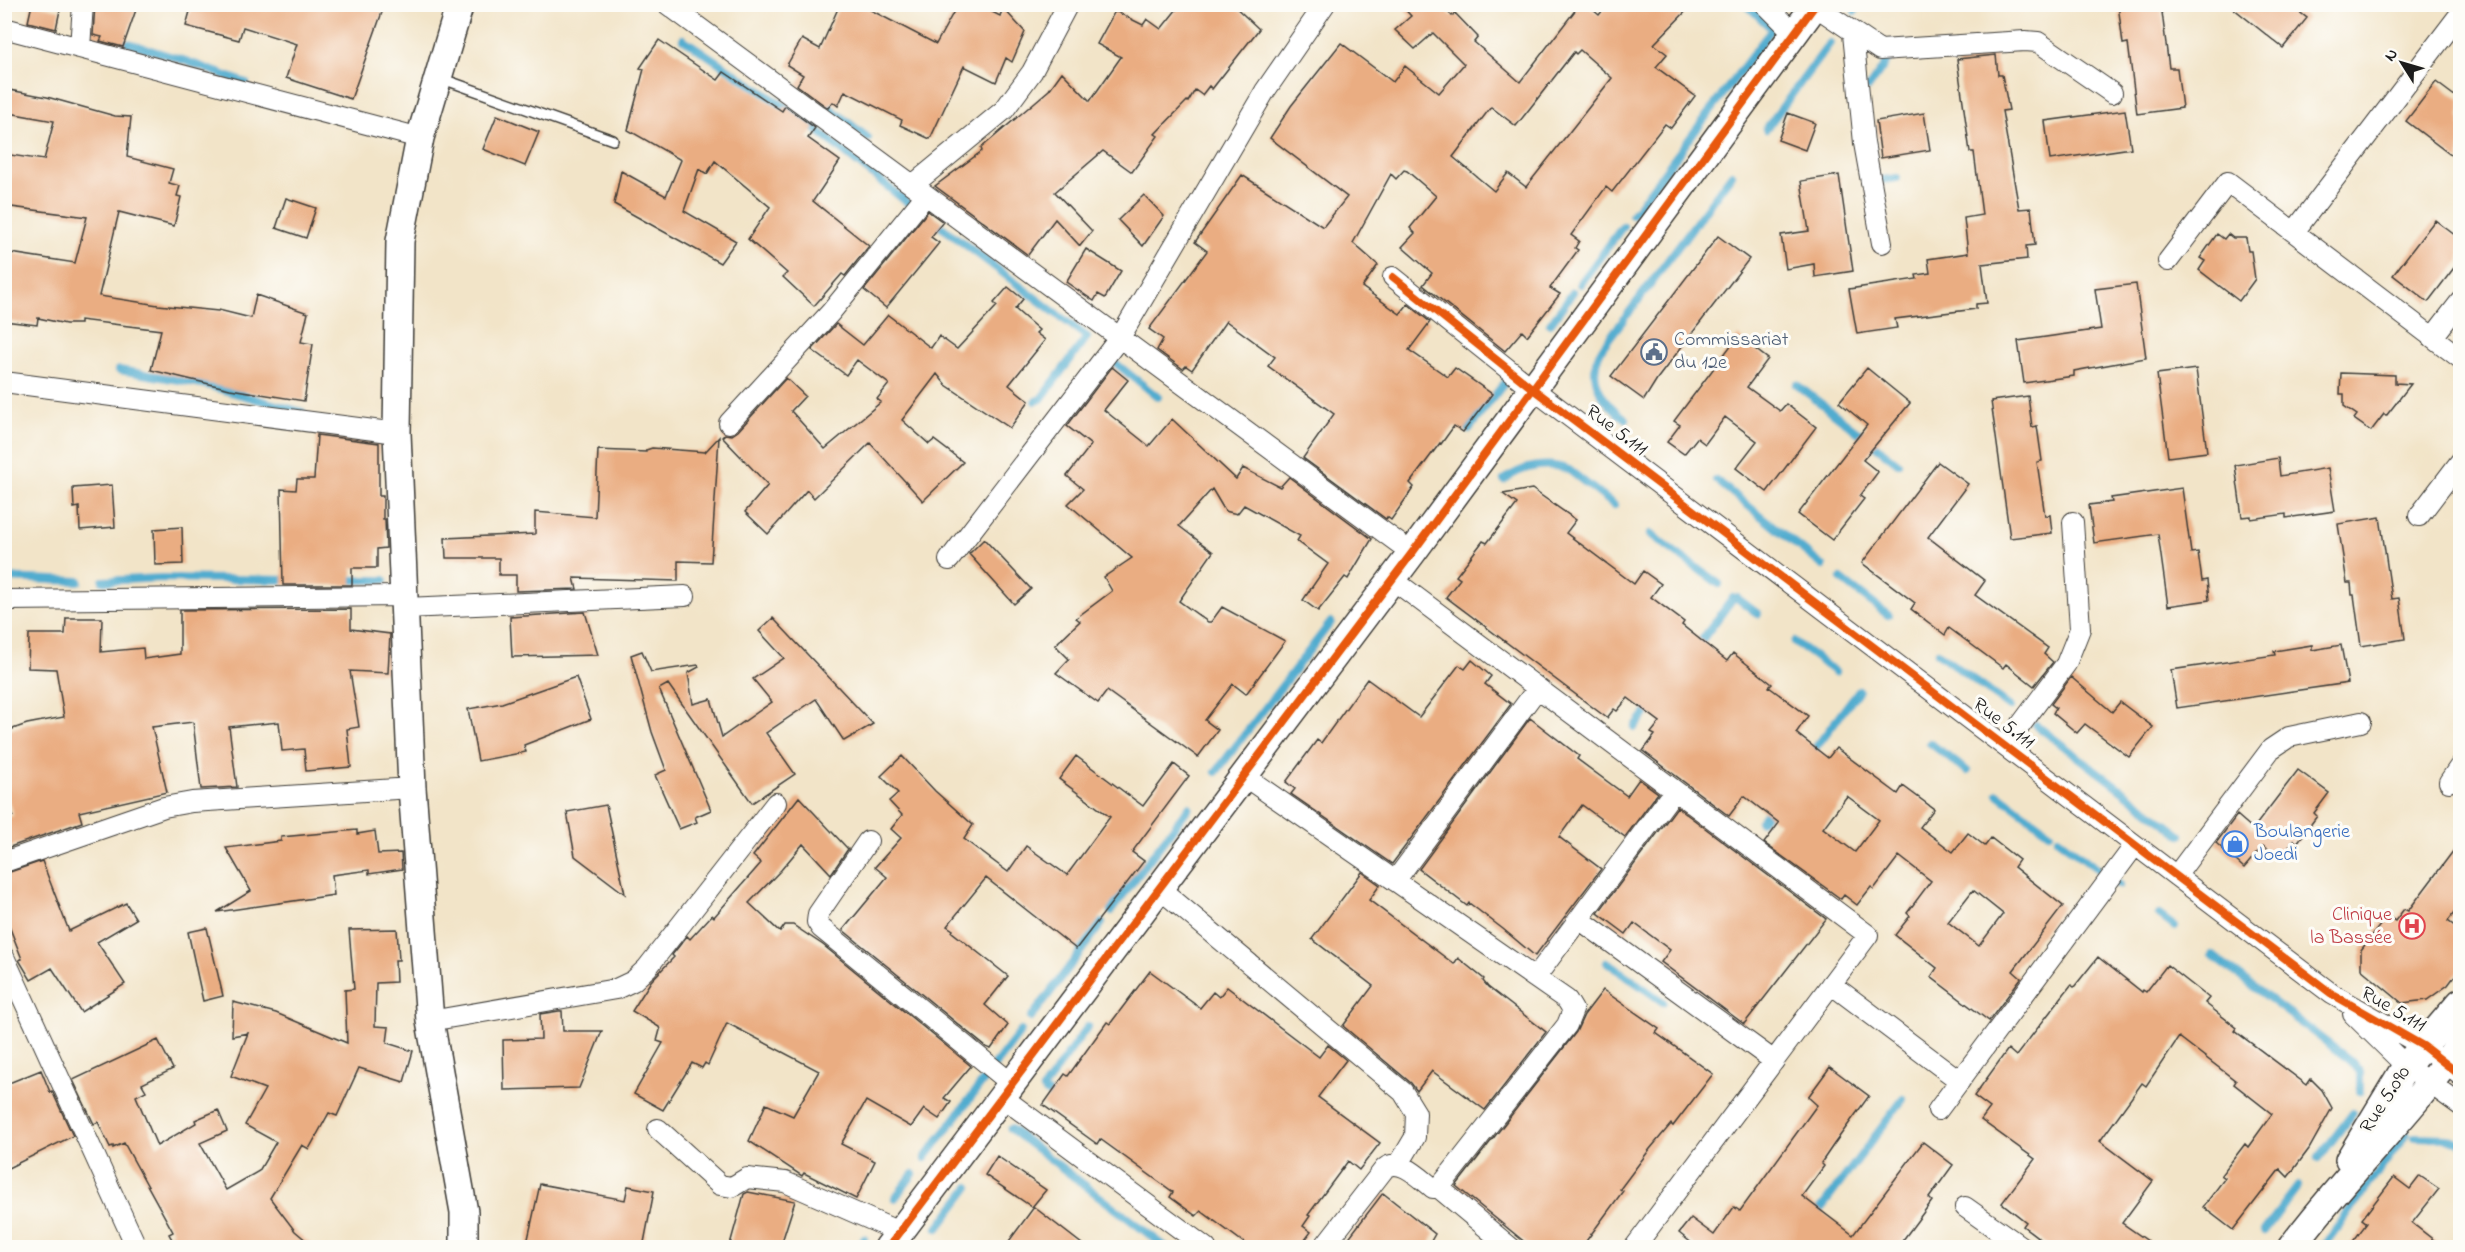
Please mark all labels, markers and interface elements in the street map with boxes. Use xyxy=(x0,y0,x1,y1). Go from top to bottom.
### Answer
north arrow xyxy=(2372,33,2432,93)
text: N xyxy=(2379,43,2405,67)
place label: Commissariat du 12e xyxy=(1674,326,1789,378)
public building icon: Commissariat du 12e xyxy=(1639,337,1669,367)
street label: Rue 5.111 xyxy=(1579,398,1653,464)
street label: Rue 5.111 xyxy=(1966,691,2040,757)
place label: Boulangerie Joedi xyxy=(2253,818,2350,870)
shop icon: Boulangerie Joedi xyxy=(2220,829,2250,859)
place label: Clinique la Bassée xyxy=(2310,901,2392,953)
hospital icon: Clinique la Bassée xyxy=(2397,911,2427,941)
street label: Rue 5.111 xyxy=(2355,980,2431,1040)
street label: Rue 5.090 xyxy=(2353,1060,2419,1139)

